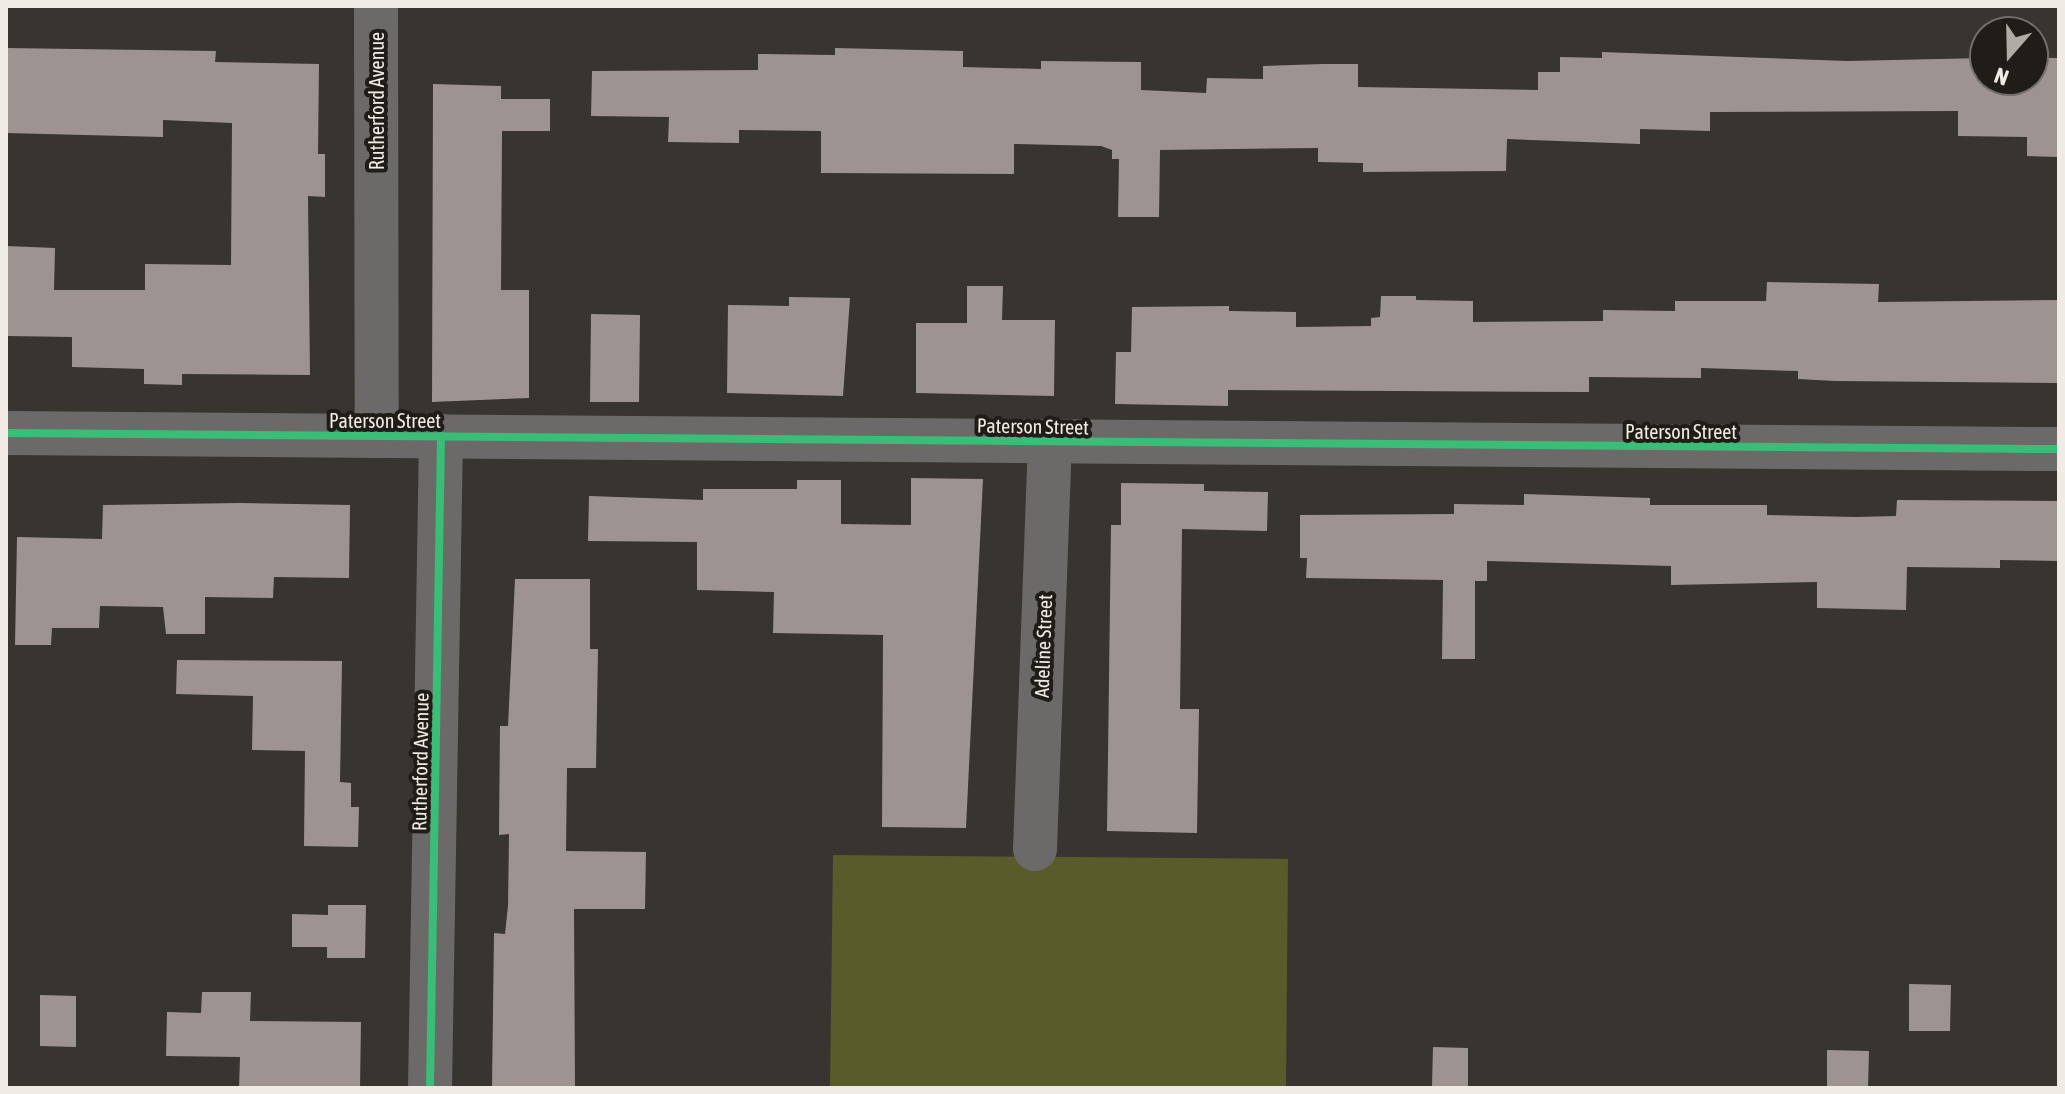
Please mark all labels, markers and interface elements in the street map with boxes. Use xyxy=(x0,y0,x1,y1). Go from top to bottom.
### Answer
north arrow xyxy=(1969,16,2049,96)
street label: Rutherford Avenue xyxy=(364,32,388,170)
text: N xyxy=(1991,62,2012,91)
street label: Paterson Street xyxy=(329,408,441,432)
street label: Paterson Street xyxy=(977,413,1089,439)
street label: Paterson Street xyxy=(1625,419,1737,443)
street label: Adeline Street xyxy=(1029,594,1057,698)
street label: Rutherford Avenue xyxy=(407,693,433,831)

